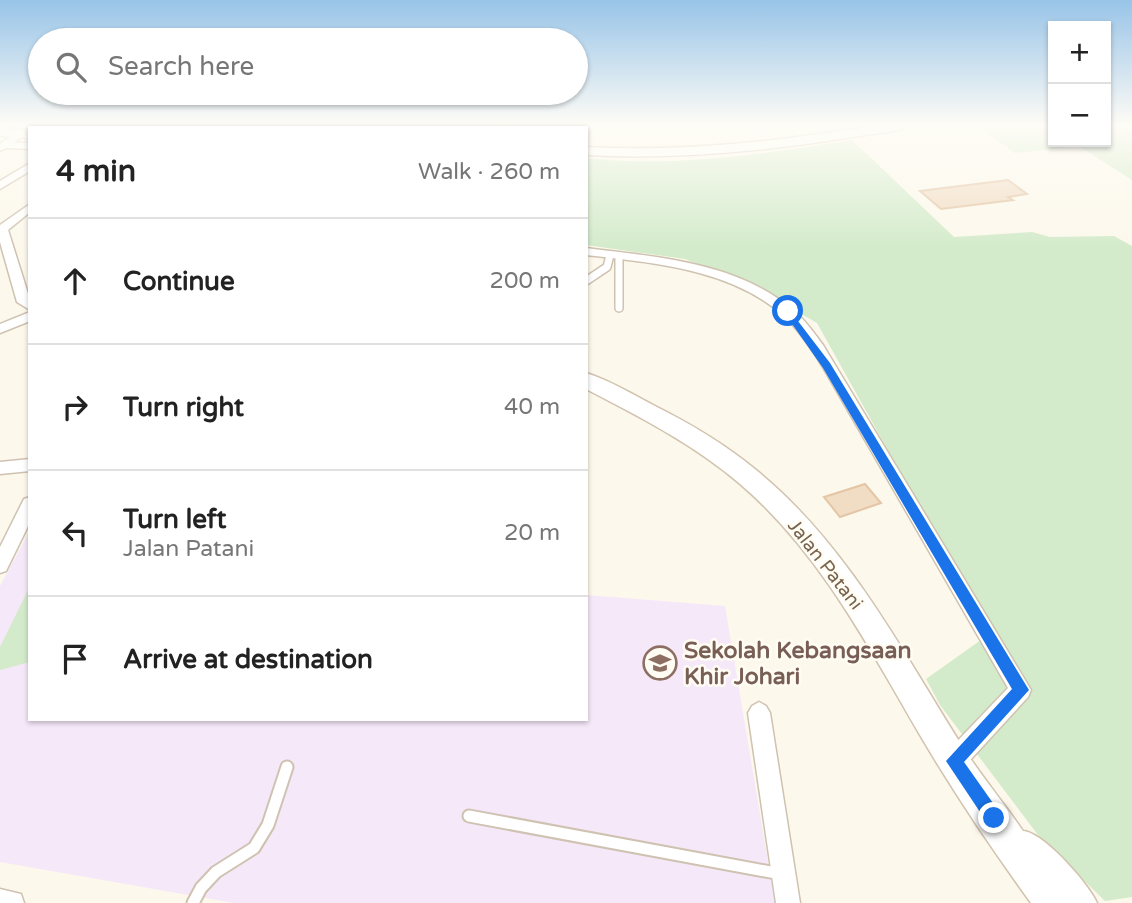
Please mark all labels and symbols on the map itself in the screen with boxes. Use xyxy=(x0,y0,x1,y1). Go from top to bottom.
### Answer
route start xyxy=(772,295,803,326)
street label: Jalan Patani xyxy=(783,515,867,614)
place label: Sekolah Kebangsaan Khir Johari xyxy=(684,637,911,691)
school or university icon: Sekolah Kebangsaan Khir Johari xyxy=(641,644,679,682)
route end xyxy=(978,802,1009,833)

